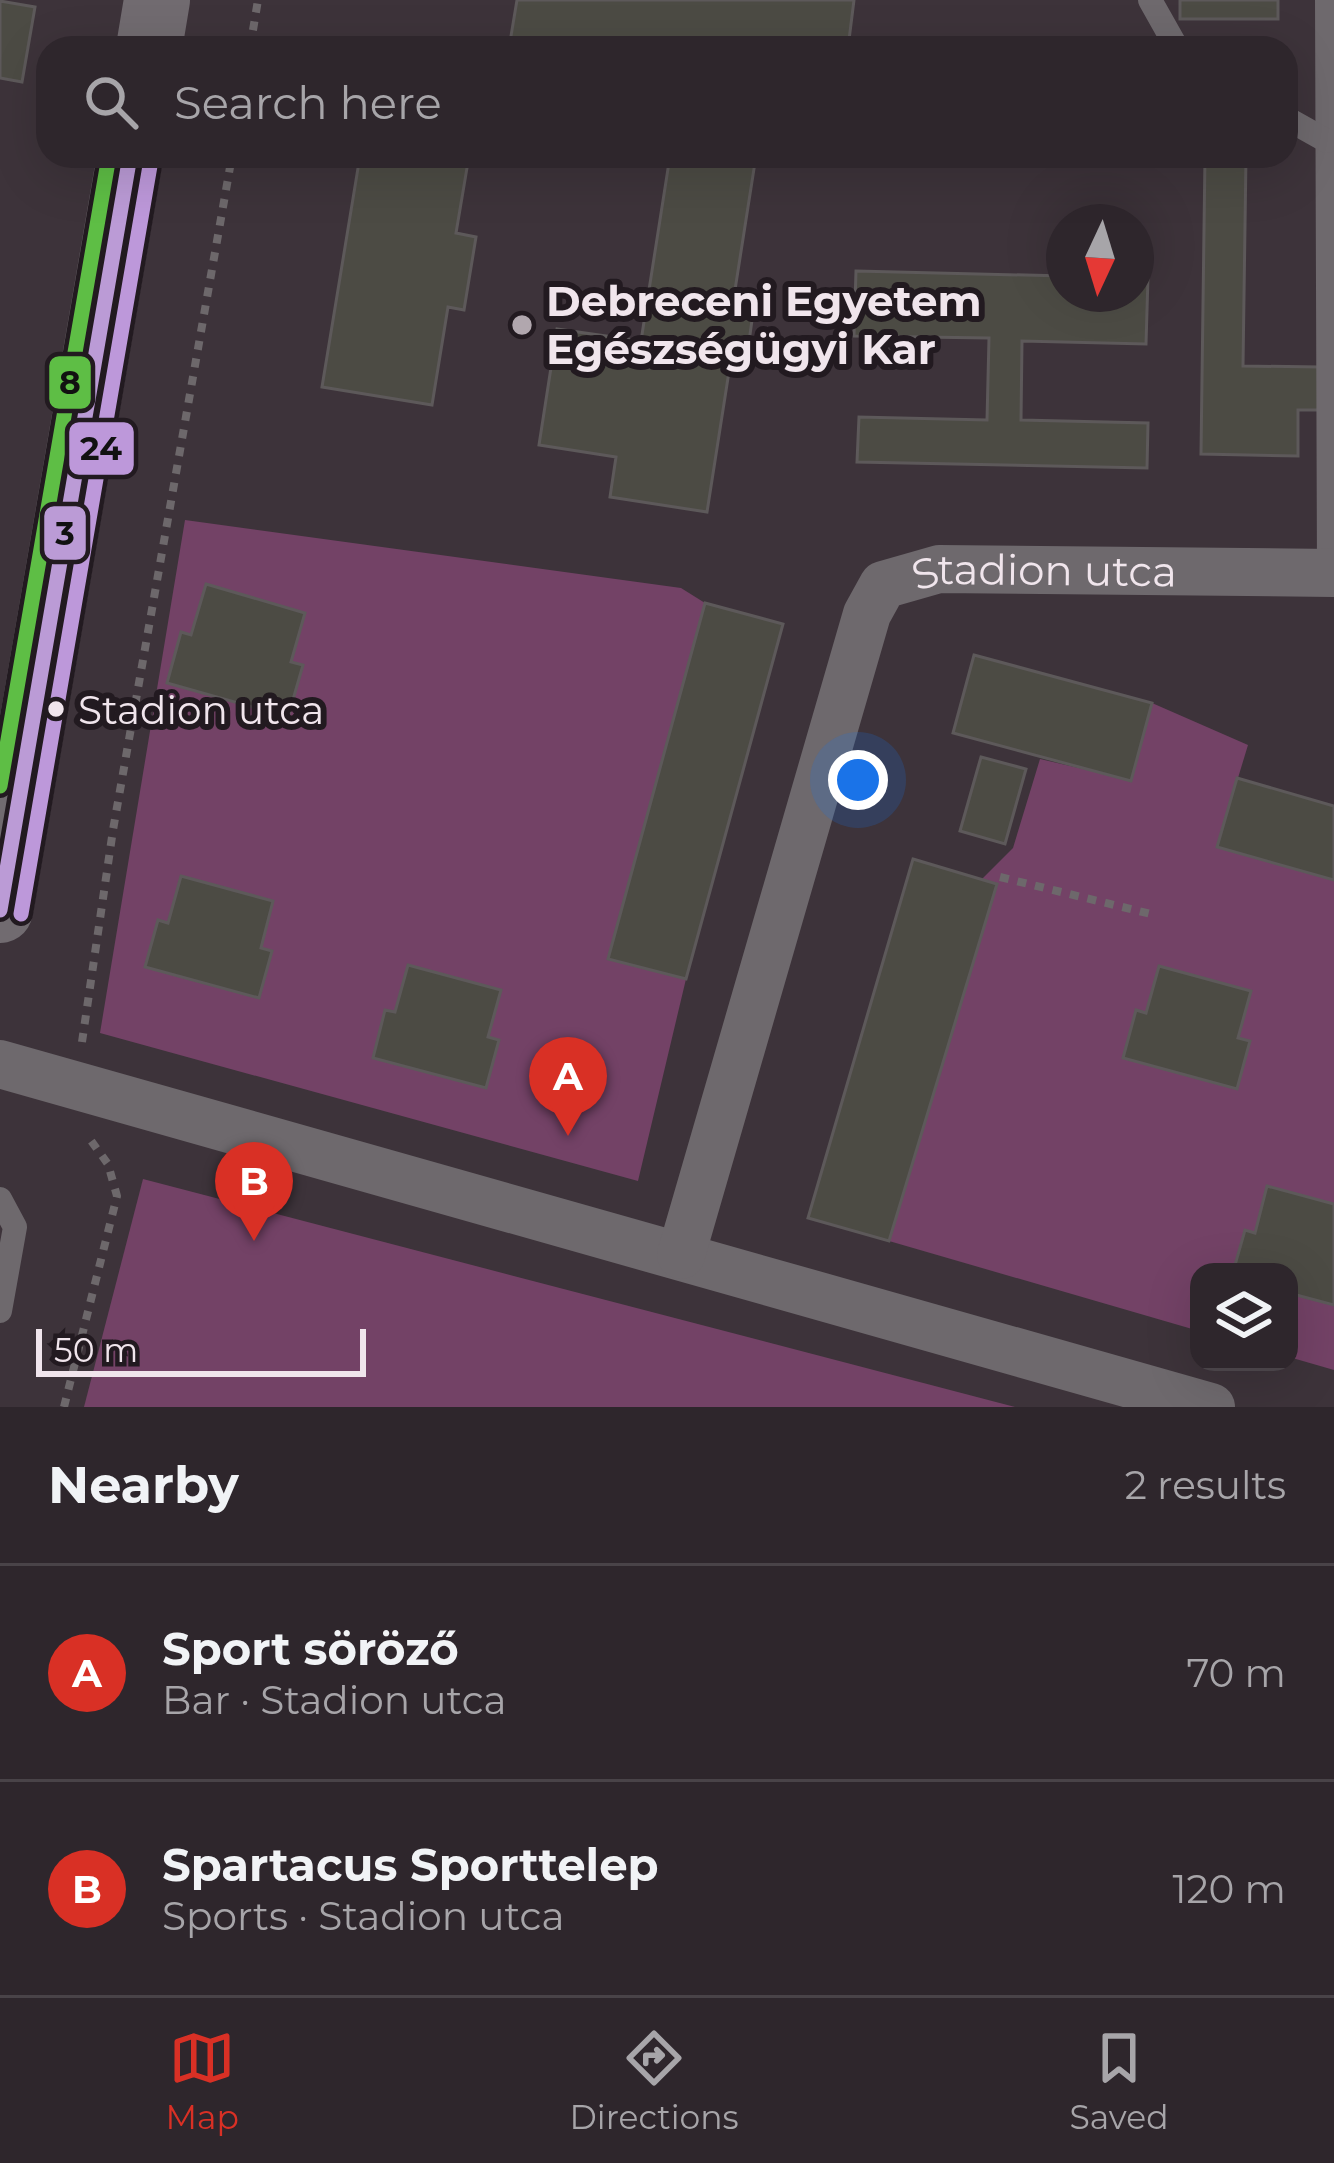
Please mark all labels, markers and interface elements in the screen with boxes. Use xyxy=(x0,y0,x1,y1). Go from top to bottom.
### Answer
search box xyxy=(36,36,1298,168)
icon: search xyxy=(78,69,144,135)
text: Search here xyxy=(174,75,442,130)
north arrow xyxy=(1046,204,1154,312)
place label: Debreceni Egyetem Egészségügyi Kar xyxy=(546,275,982,375)
marker: Debreceni Egyetem Egészségügyi Kar xyxy=(509,312,535,338)
line badge: 8 xyxy=(47,354,93,411)
text: 8 xyxy=(59,362,81,402)
line badge: 24 xyxy=(67,420,136,477)
text: 24 xyxy=(80,428,122,468)
line badge: 3 xyxy=(42,504,88,562)
text: 3 xyxy=(54,513,75,553)
street label: Stadion utca xyxy=(905,543,1177,602)
place label: Stadion utca xyxy=(78,686,324,734)
marker: Stadion utca xyxy=(45,698,67,720)
your location xyxy=(828,750,888,810)
pin: A xyxy=(529,1037,607,1136)
pin: B xyxy=(215,1142,293,1241)
map controls xyxy=(1190,1263,1298,1371)
button: layers xyxy=(1190,1263,1298,1371)
scale bar xyxy=(36,1323,366,1376)
text: 50 m xyxy=(54,1330,138,1370)
text: Nearby xyxy=(48,1454,239,1516)
text: 2 results xyxy=(1125,1461,1286,1509)
text: Sport söröző xyxy=(162,1621,459,1676)
text: A xyxy=(72,1649,102,1697)
text: 70 m xyxy=(1186,1649,1286,1697)
text: Bar · Stadion utca xyxy=(162,1676,507,1724)
text: Spartacus Sporttelep xyxy=(162,1837,659,1892)
text: B xyxy=(72,1865,102,1913)
text: 120 m xyxy=(1172,1865,1286,1913)
text: Sports · Stadion utca xyxy=(162,1892,565,1940)
tab: Map xyxy=(165,2025,239,2137)
tab: Directions xyxy=(570,2025,739,2137)
tab: Saved xyxy=(1069,2025,1169,2137)

